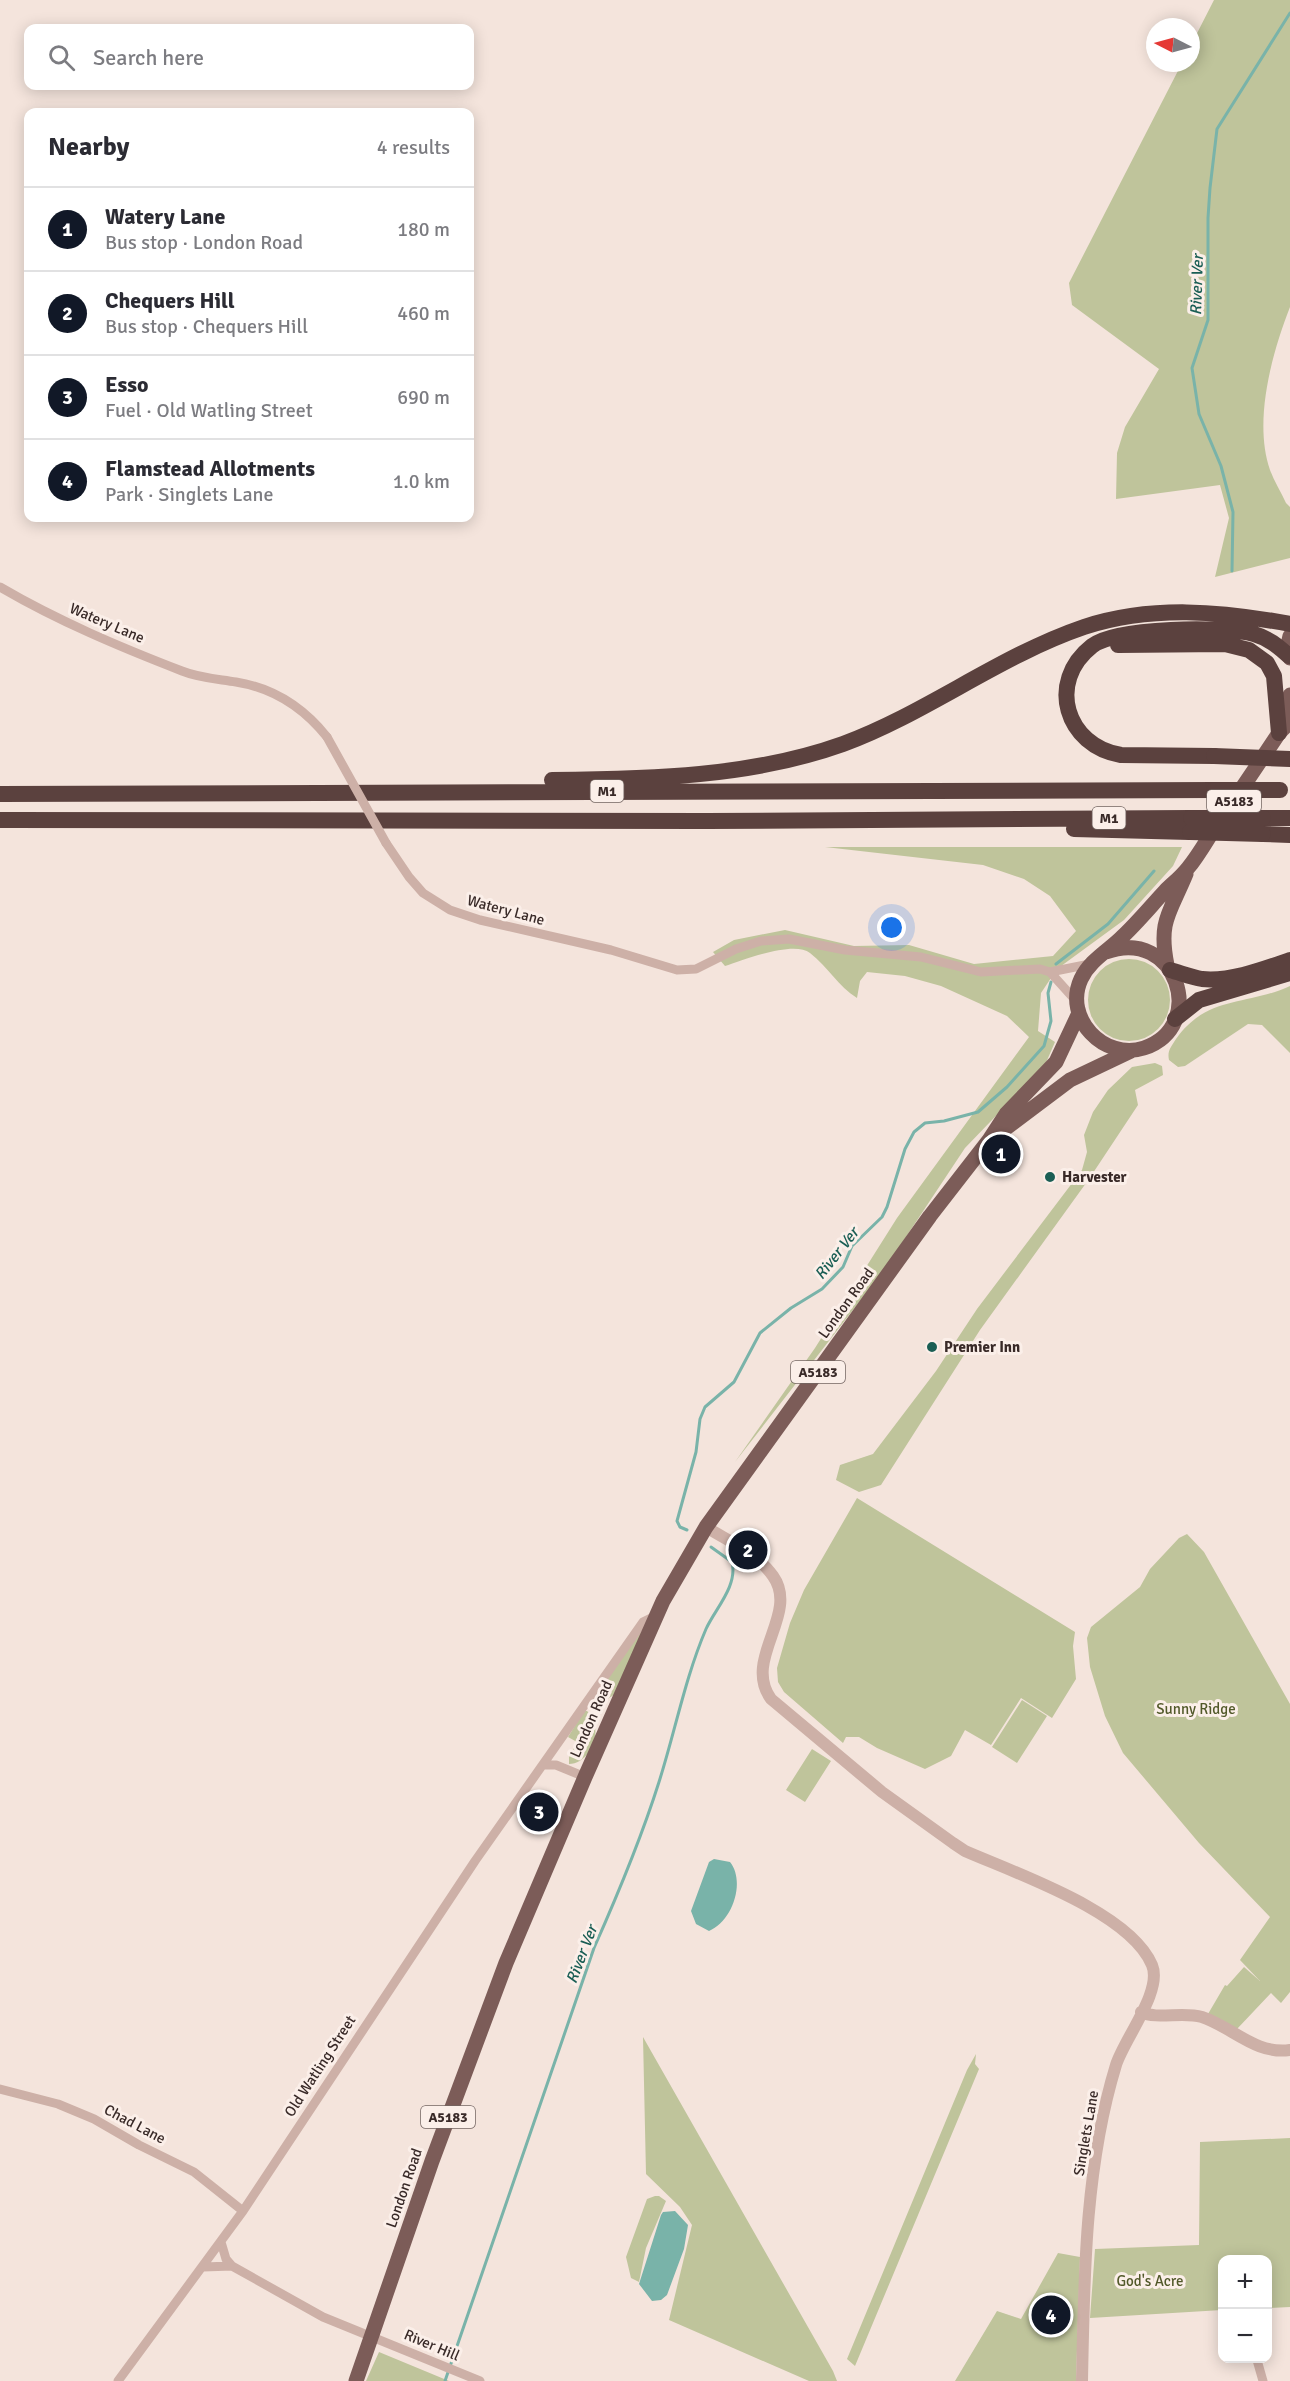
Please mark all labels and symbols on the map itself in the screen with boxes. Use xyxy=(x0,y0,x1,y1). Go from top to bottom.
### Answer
north arrow xyxy=(1146,18,1200,72)
water label: River Ver xyxy=(1186,252,1208,316)
street label: Watery Lane xyxy=(67,599,147,647)
road number: M1 xyxy=(590,780,624,802)
road number: A5183 xyxy=(1207,790,1261,812)
road number: M1 xyxy=(1092,807,1126,829)
street label: Watery Lane xyxy=(465,891,547,929)
your location xyxy=(877,913,906,942)
pin: 1 xyxy=(982,1132,1020,1176)
place label: Harvester xyxy=(1062,1168,1127,1186)
marker: Harvester xyxy=(1043,1170,1057,1184)
water label: River Ver xyxy=(810,1222,865,1284)
street label: London Road xyxy=(814,1264,878,1342)
place label: Premier Inn xyxy=(944,1338,1020,1356)
marker: Premier Inn xyxy=(925,1340,939,1354)
road number: A5183 xyxy=(791,1361,845,1383)
pin: 2 xyxy=(728,1528,768,1572)
street label: London Road xyxy=(566,1677,616,1760)
park label: Sunny Ridge xyxy=(1156,1700,1236,1718)
pin: 3 xyxy=(520,1790,558,1834)
water label: River Ver xyxy=(562,1921,603,1986)
street label: Old Watling Street xyxy=(281,2012,359,2120)
street label: Singlets Lane xyxy=(1070,2089,1102,2177)
street label: Chad Lane xyxy=(101,2100,169,2148)
road number: A5183 xyxy=(421,2106,475,2128)
street label: London Road xyxy=(382,2146,426,2230)
park label: God's Acre xyxy=(1116,2272,1184,2290)
pin: 4 xyxy=(1032,2292,1070,2338)
street label: River Hill xyxy=(401,2325,463,2365)

